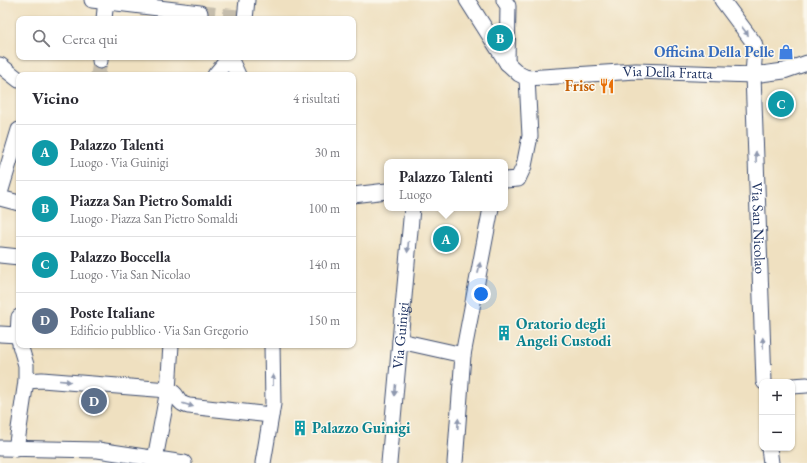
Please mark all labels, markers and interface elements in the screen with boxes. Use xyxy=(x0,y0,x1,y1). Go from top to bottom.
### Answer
search box xyxy=(16,16,356,60)
pin: B xyxy=(487,23,513,53)
one-way arrow xyxy=(741,26,749,37)
icon: search xyxy=(30,27,52,49)
text: Cerca qui xyxy=(62,29,118,48)
place label: Officina Della Pelle xyxy=(654,42,774,61)
shop icon: Officina Della Pelle xyxy=(777,43,795,61)
street label: Via Della Fratta xyxy=(622,61,713,83)
place label: Frisc xyxy=(565,76,595,95)
restaurant icon: Frisc xyxy=(598,77,616,95)
text: Vicino xyxy=(32,87,79,109)
pin: C xyxy=(768,89,794,119)
text: 4 risultati xyxy=(293,90,340,107)
text: Palazzo Talenti xyxy=(70,135,164,154)
text: A xyxy=(40,144,50,161)
text: 30 m xyxy=(315,144,340,161)
one-way arrow xyxy=(753,150,759,163)
text: Luogo · Via Guinigi xyxy=(70,154,169,171)
popup xyxy=(384,159,508,211)
text: Palazzo Talenti xyxy=(399,167,493,186)
street label: Via San Nicolao xyxy=(748,182,770,274)
text: Luogo xyxy=(399,186,432,203)
text: Piazza San Pietro Somaldi xyxy=(70,191,232,210)
text: B xyxy=(41,200,49,217)
text: 100 m xyxy=(309,200,340,217)
text: Luogo · Piazza San Pietro Somaldi xyxy=(70,210,238,227)
pin: A xyxy=(433,224,459,254)
one-way arrow xyxy=(405,241,412,253)
text: Palazzo Boccella xyxy=(70,247,171,266)
text: C xyxy=(40,256,50,273)
text: 140 m xyxy=(309,256,340,273)
one-way arrow xyxy=(477,262,483,274)
text: Luogo · Via San Nicolao xyxy=(70,266,190,283)
your location xyxy=(471,284,491,304)
street label: Via Guinigi xyxy=(388,301,412,370)
text: Poste Italiane xyxy=(70,303,155,322)
text: D xyxy=(40,312,50,329)
text: 150 m xyxy=(309,312,340,329)
place label: Oratorio degli Angeli Custodi xyxy=(515,314,612,350)
text: Edificio pubblico · Via San Gregorio xyxy=(70,322,248,339)
building icon: Oratorio degli Angeli Custodi xyxy=(495,324,513,342)
one-way arrow xyxy=(760,336,766,349)
one-way arrow xyxy=(269,374,276,386)
one-way arrow xyxy=(59,378,71,385)
map controls xyxy=(759,379,795,451)
button: + xyxy=(759,379,795,415)
one-way arrow xyxy=(392,384,399,396)
pin: D xyxy=(81,386,107,416)
one-way arrow xyxy=(183,402,195,408)
button: − xyxy=(759,415,795,451)
place label: Palazzo Guinigi xyxy=(312,418,411,437)
one-way arrow xyxy=(455,418,462,430)
building icon: Palazzo Guinigi xyxy=(291,419,309,437)

